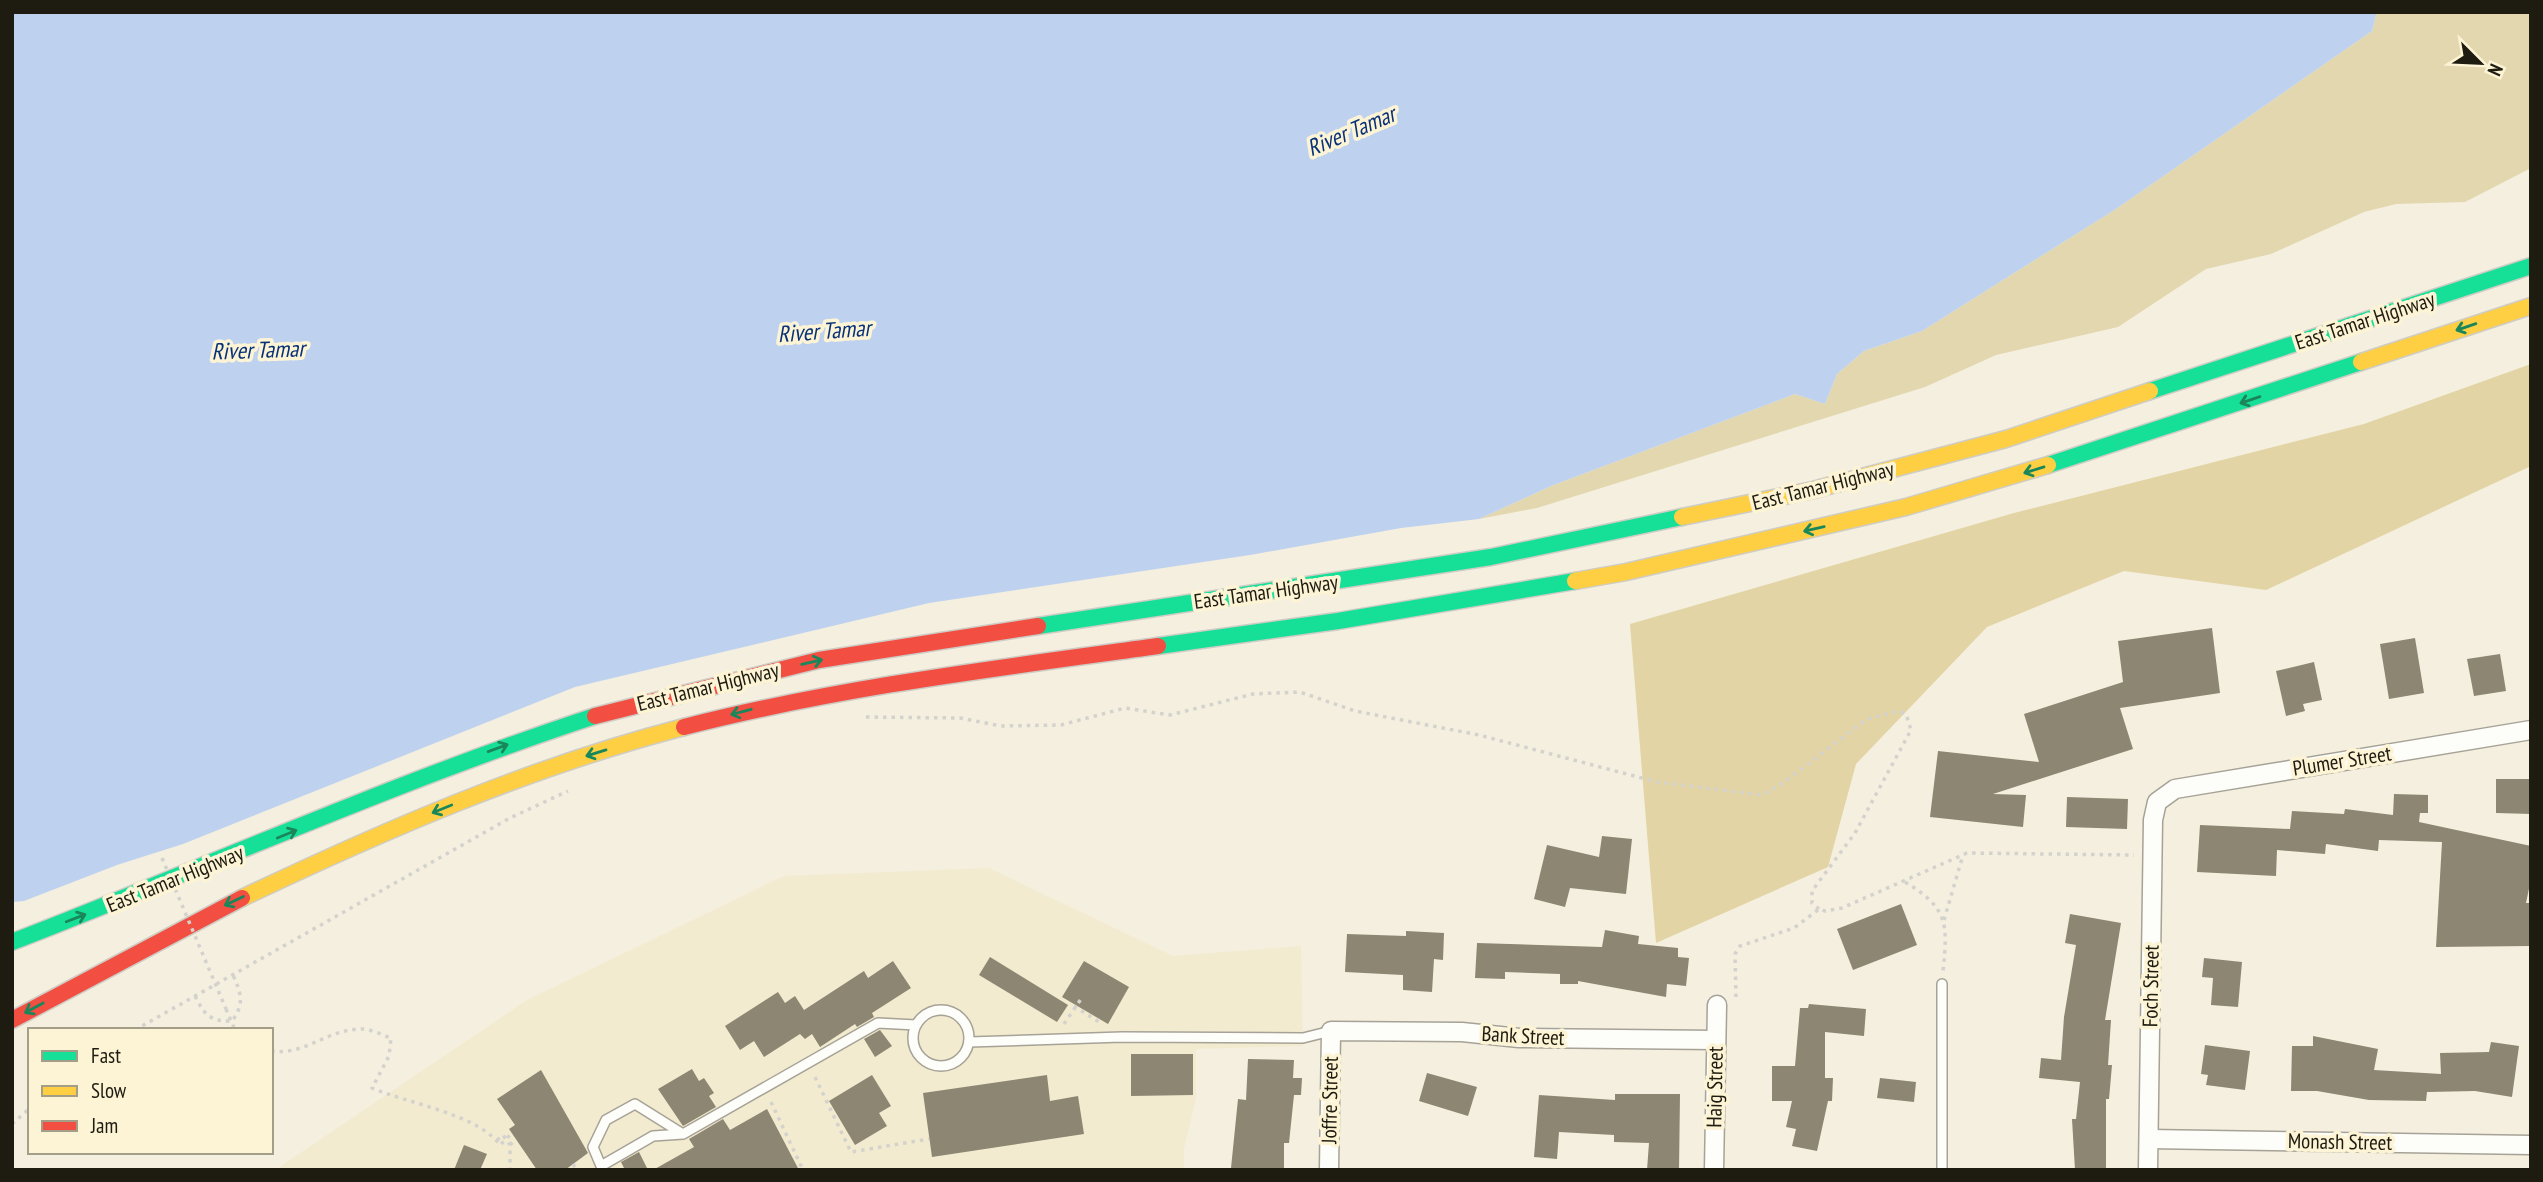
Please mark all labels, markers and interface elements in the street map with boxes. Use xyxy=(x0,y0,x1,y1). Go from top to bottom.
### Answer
north arrow xyxy=(2445,28,2515,98)
text: N xyxy=(2482,60,2509,79)
water label: River Tamar xyxy=(1302,98,1403,162)
street label: East Tamar Highway xyxy=(2292,285,2438,356)
water label: River Tamar xyxy=(777,313,875,348)
one-way arrow xyxy=(2455,321,2477,334)
water label: River Tamar xyxy=(211,333,309,366)
one-way arrow xyxy=(2240,395,2262,407)
street label: East Tamar Highway xyxy=(1749,455,1897,516)
one-way arrow xyxy=(2023,465,2045,478)
one-way arrow xyxy=(1803,522,1826,536)
street label: East Tamar Highway xyxy=(1192,568,1340,615)
one-way arrow xyxy=(800,654,823,668)
street label: East Tamar Highway xyxy=(634,656,782,717)
one-way arrow xyxy=(730,706,753,719)
street label: Plumer Street xyxy=(2291,739,2393,782)
one-way arrow xyxy=(487,741,509,753)
one-way arrow xyxy=(586,747,608,760)
one-way arrow xyxy=(432,803,453,816)
one-way arrow xyxy=(276,826,298,839)
street label: East Tamar Highway xyxy=(102,839,247,918)
one-way arrow xyxy=(224,895,245,909)
one-way arrow xyxy=(65,911,87,924)
street label: Foch Street xyxy=(2136,944,2165,1027)
one-way arrow xyxy=(24,1002,44,1016)
street label: Bank Street xyxy=(1481,1020,1565,1051)
legend xyxy=(28,1028,273,1154)
text: Fast xyxy=(91,1042,121,1069)
street label: Haig Street xyxy=(1700,1046,1729,1128)
street label: Joffre Street xyxy=(1315,1056,1344,1145)
text: Slow xyxy=(91,1077,127,1104)
text: Jam xyxy=(90,1112,118,1139)
street label: Monash Street xyxy=(2288,1127,2393,1156)

